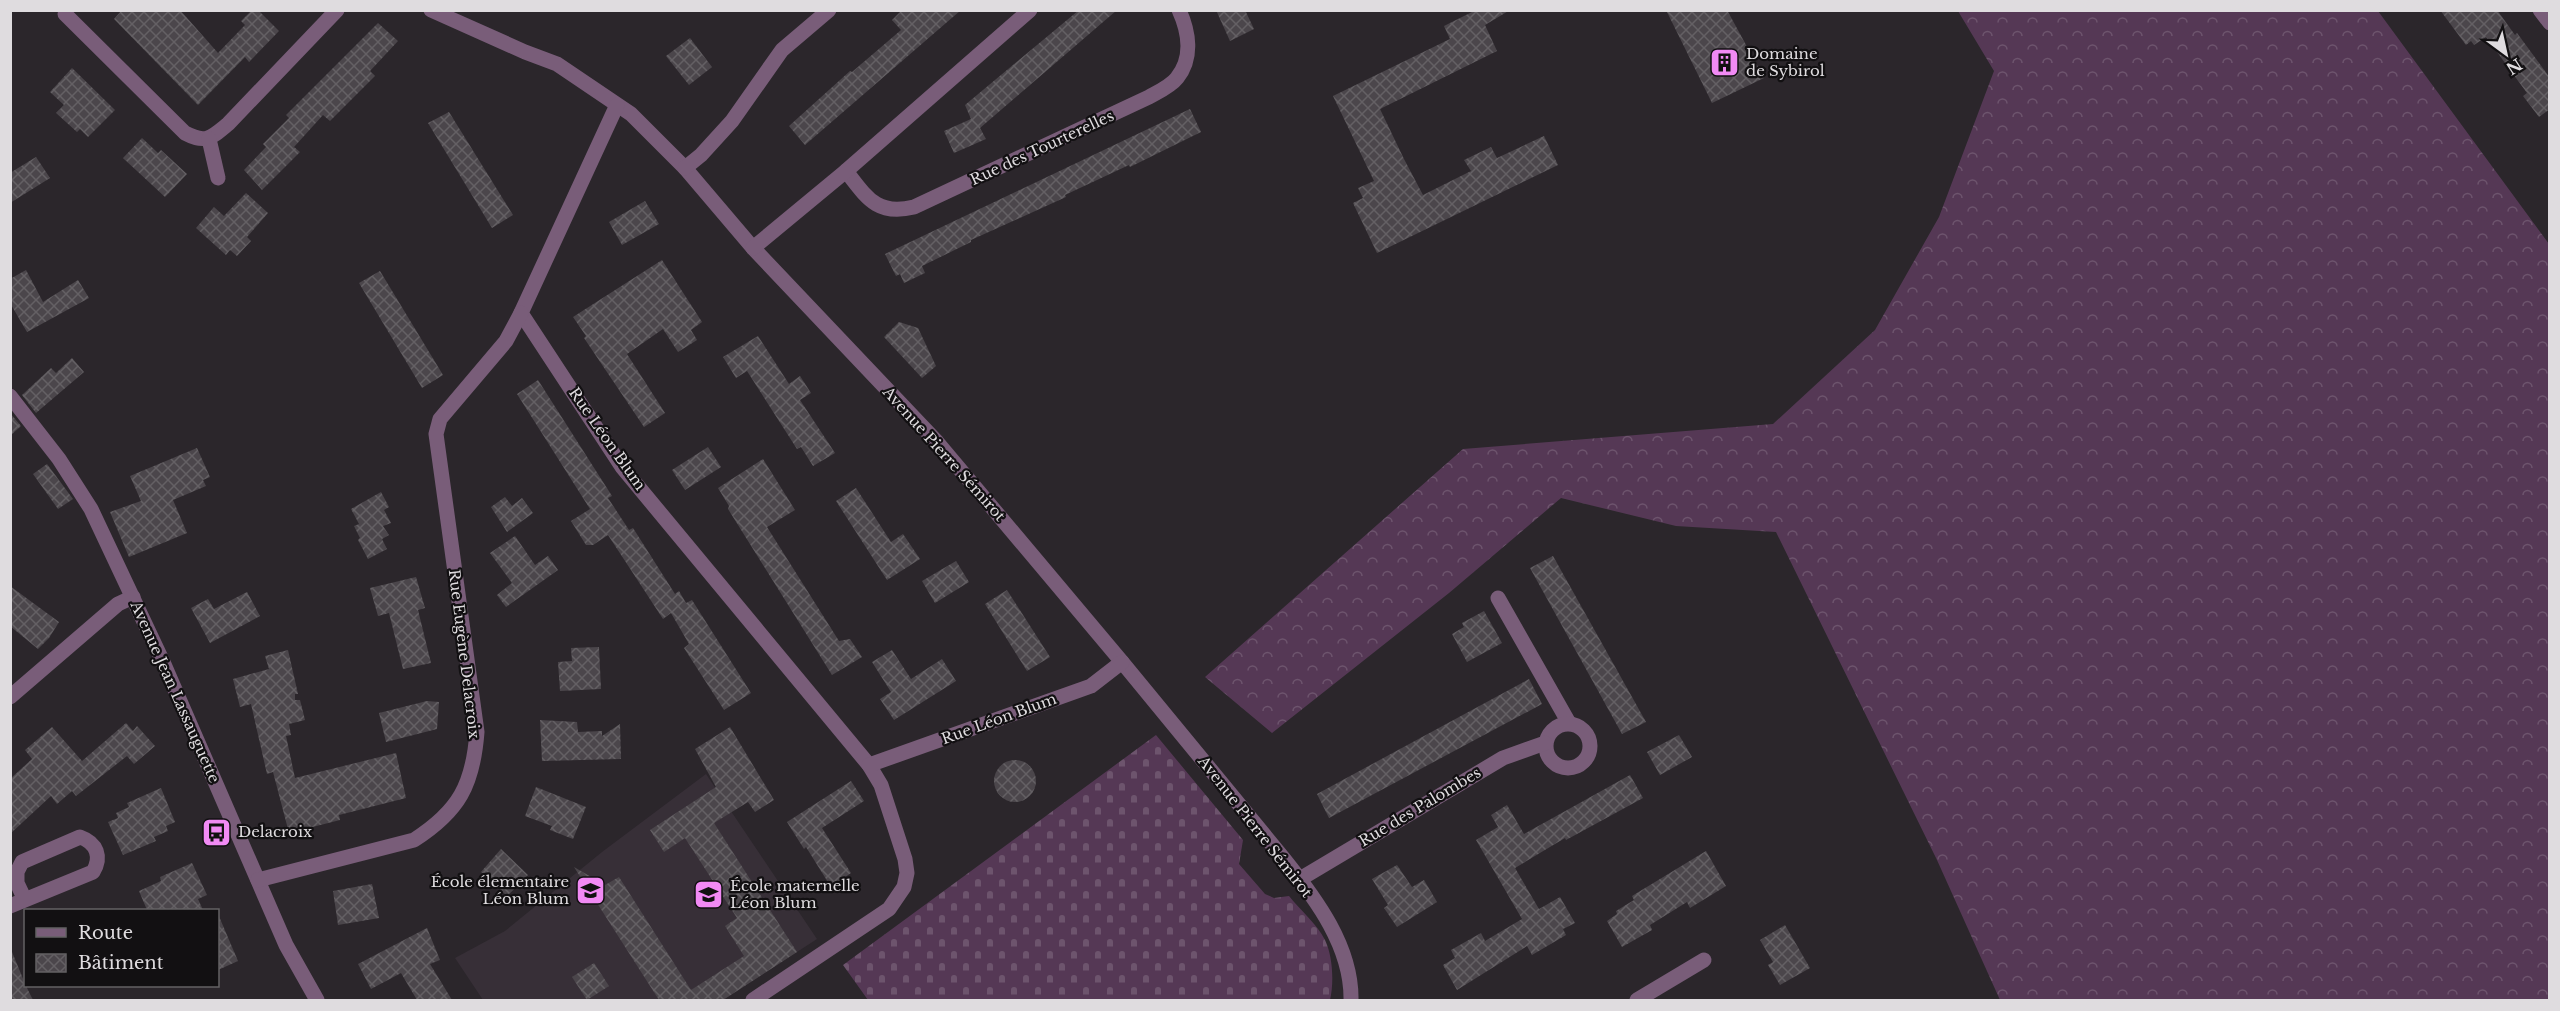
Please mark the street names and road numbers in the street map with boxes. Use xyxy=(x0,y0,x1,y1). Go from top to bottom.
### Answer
street label: Rue des Tourterelles xyxy=(967,106,1117,189)
street label: Avenue Pierre Sémirot xyxy=(878,382,1010,525)
street label: Rue Léon Blum xyxy=(565,384,650,494)
street label: Rue Eugène Delacroix xyxy=(445,568,484,740)
street label: Avenue Jean Lassauguette xyxy=(126,597,224,786)
street label: Rue Léon Blum xyxy=(939,689,1059,748)
street label: Avenue Pierre Sémirot xyxy=(1194,751,1317,902)
street label: Rue des Palombes xyxy=(1355,763,1484,851)

